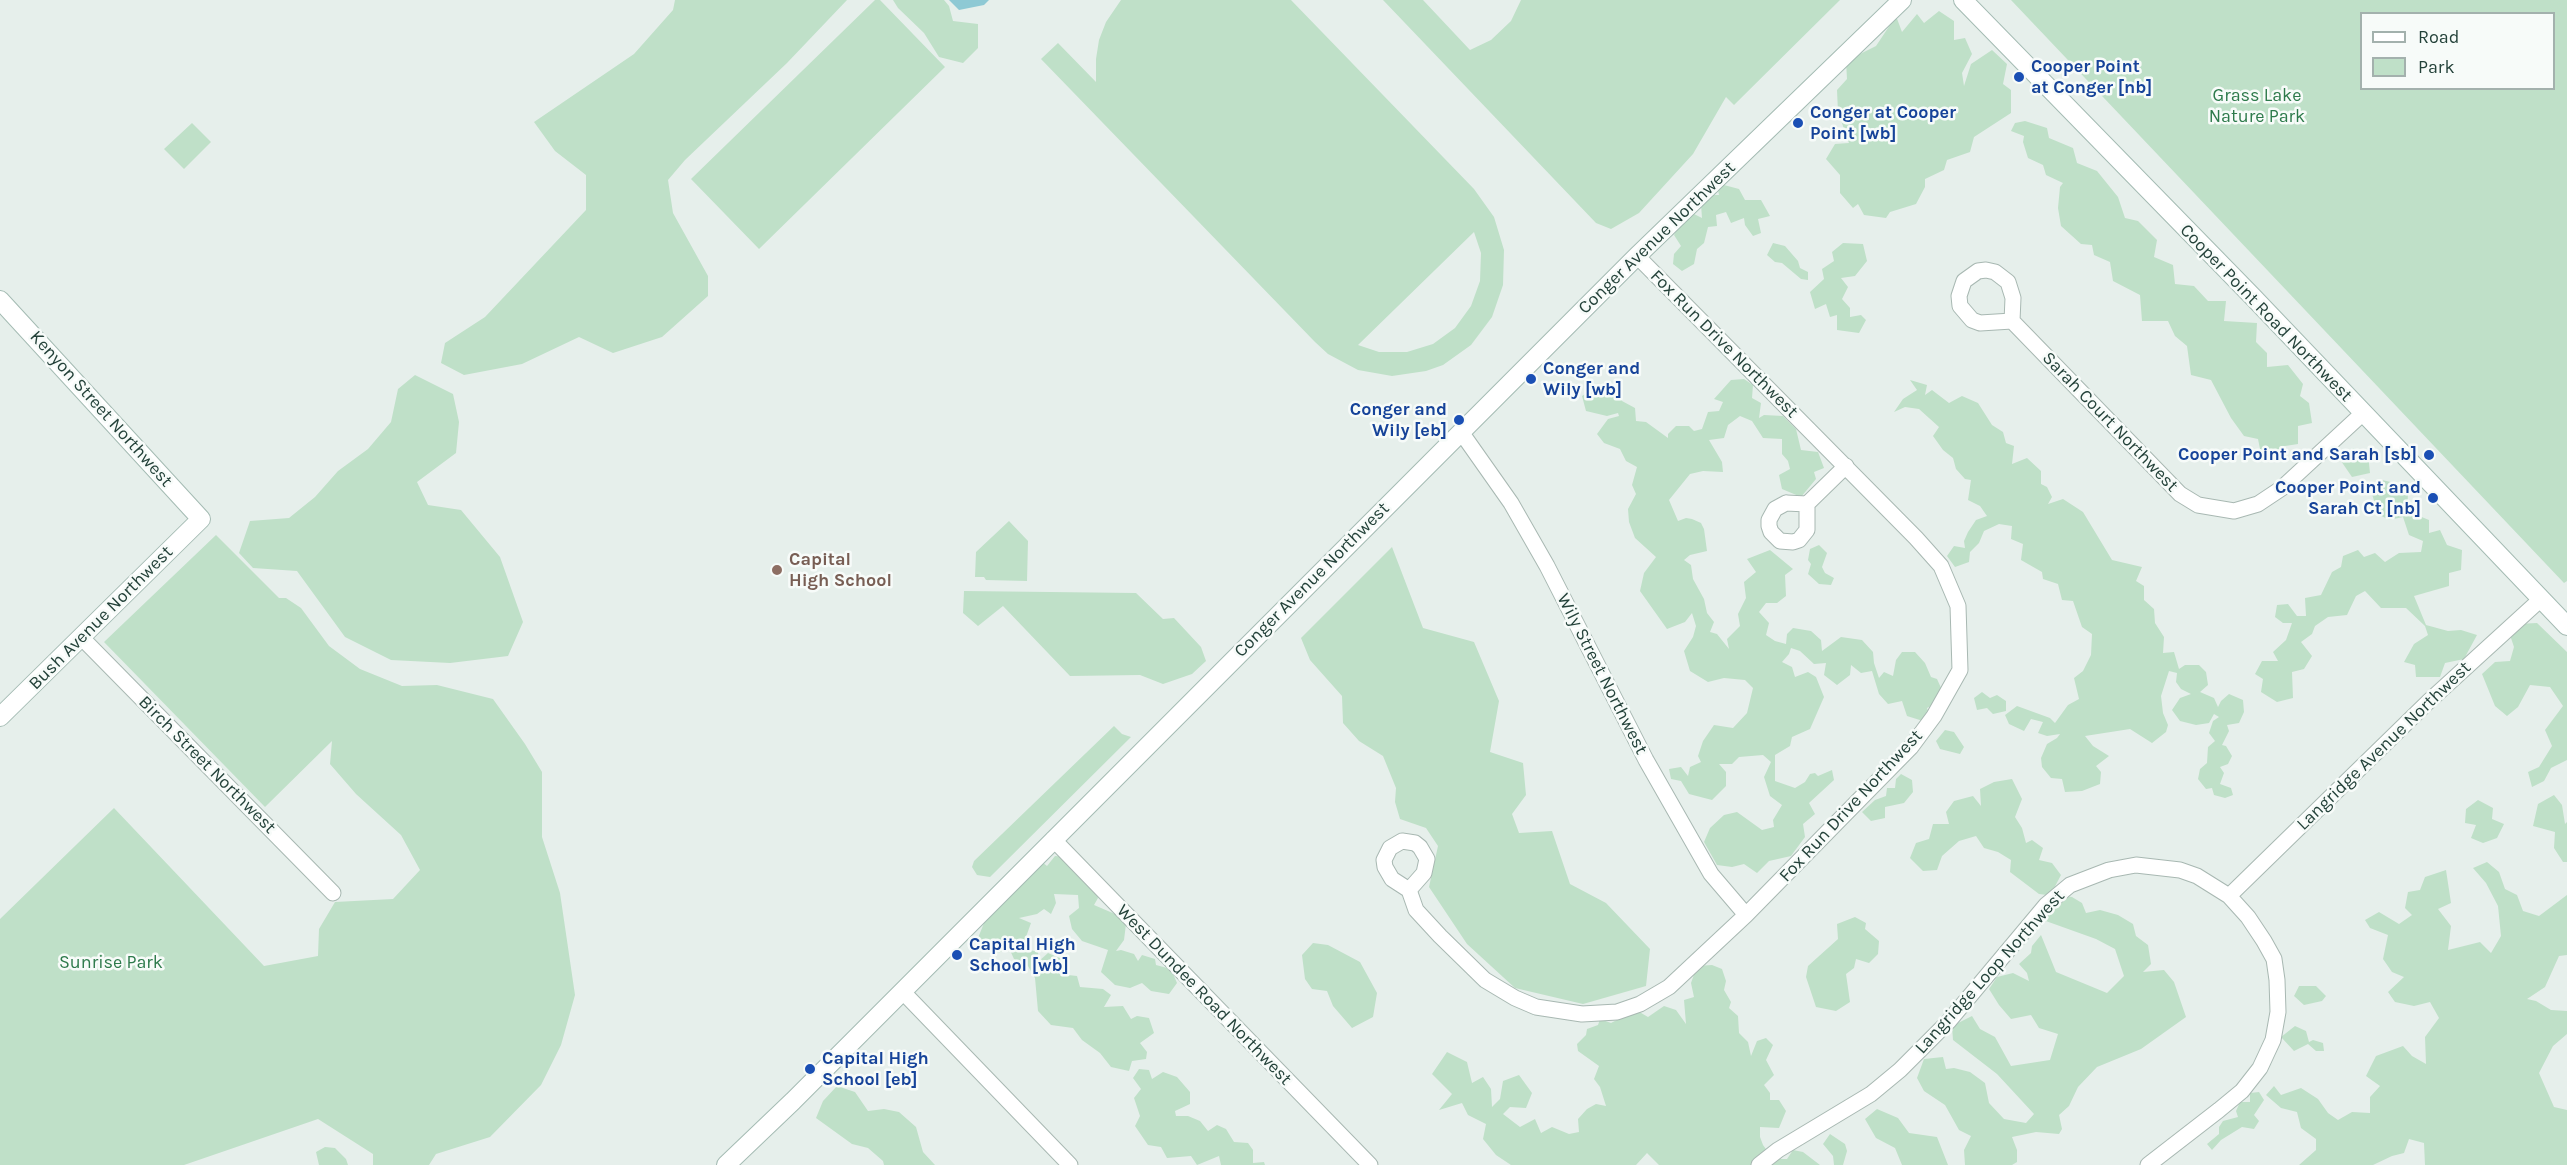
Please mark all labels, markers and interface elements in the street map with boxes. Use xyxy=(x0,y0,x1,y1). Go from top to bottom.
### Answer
legend xyxy=(2360,12,2555,90)
text: Road xyxy=(2418,26,2459,48)
place label: Cooper Point at Conger [nb] xyxy=(2031,56,2152,98)
text: Park xyxy=(2418,56,2455,78)
marker: Cooper Point at Conger [nb] xyxy=(2012,70,2026,84)
park label: Grass Lake Nature Park xyxy=(2209,85,2305,128)
place label: Conger at Cooper Point [wb] xyxy=(1810,102,1956,144)
marker: Conger at Cooper Point [wb] xyxy=(1791,116,1805,130)
street label: Conger Avenue Northwest xyxy=(1574,157,1740,319)
street label: Cooper Point Road Northwest xyxy=(2175,220,2357,406)
street label: Fox Run Drive Northwest xyxy=(1646,266,1802,422)
street label: Kenyon Street Northwest xyxy=(25,326,177,492)
street label: Sarah Court Northwest xyxy=(2037,347,2183,497)
place label: Conger and Wily [wb] xyxy=(1543,358,1640,400)
marker: Conger and Wily [wb] xyxy=(1524,372,1538,386)
place label: Conger and Wily [eb] xyxy=(1350,399,1447,442)
marker: Conger and Wily [eb] xyxy=(1452,413,1466,427)
place label: Cooper Point and Sarah [sb] xyxy=(2178,444,2417,466)
marker: Cooper Point and Sarah [sb] xyxy=(2422,448,2436,462)
place label: Cooper Point and Sarah Ct [nb] xyxy=(2275,477,2421,520)
marker: Cooper Point and Sarah Ct [nb] xyxy=(2426,491,2440,505)
street label: Conger Avenue Northwest xyxy=(1230,498,1394,662)
street label: Bush Avenue Northwest xyxy=(24,541,178,695)
place label: Capital High School xyxy=(789,549,892,592)
marker: Capital High School xyxy=(770,563,784,577)
street label: Wily Street Northwest xyxy=(1552,590,1652,758)
street label: Langridge Avenue Northwest xyxy=(2292,657,2476,835)
street label: Birch Street Northwest xyxy=(134,692,280,838)
street label: Fox Run Drive Northwest xyxy=(1775,725,1927,887)
street label: Langridge Loop Northwest xyxy=(1911,886,2069,1058)
street label: West Dundee Road Northwest xyxy=(1112,900,1296,1090)
place label: Capital High School [wb] xyxy=(969,934,1076,976)
marker: Capital High School [wb] xyxy=(950,948,964,962)
park label: Sunrise Park xyxy=(59,952,163,974)
place label: Capital High School [eb] xyxy=(822,1048,929,1090)
marker: Capital High School [eb] xyxy=(803,1062,817,1076)

